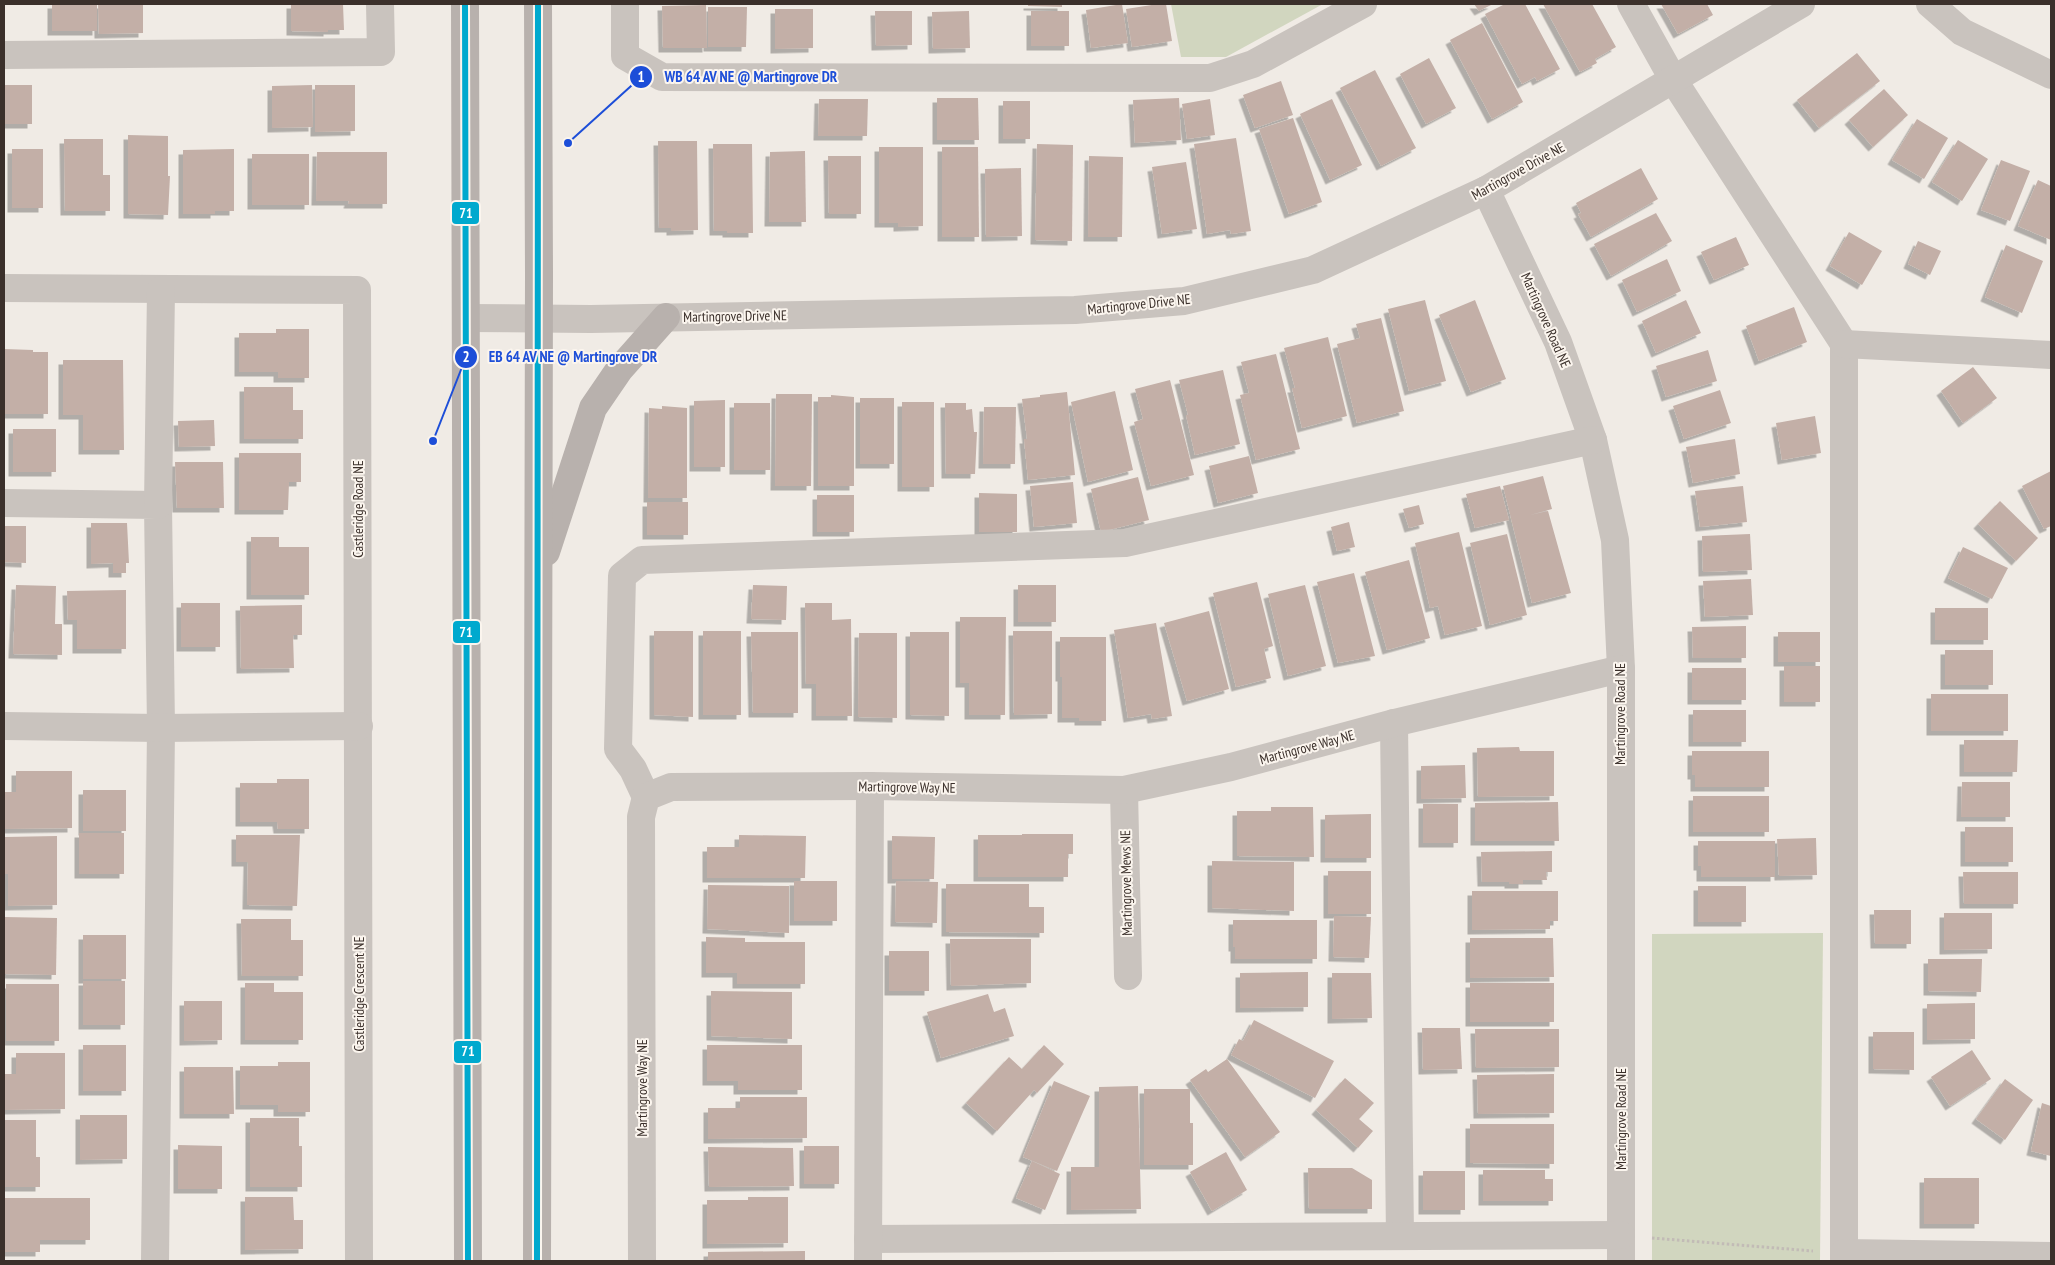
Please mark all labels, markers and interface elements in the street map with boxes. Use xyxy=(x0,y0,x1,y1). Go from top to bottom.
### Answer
callout: WB 64 AV NE @ Martingrove DR xyxy=(629,62,848,92)
text: 1 xyxy=(637,67,645,86)
text: WB 64 AV NE @ Martingrove DR xyxy=(664,67,838,86)
street label: Martingrove Drive NE xyxy=(1468,138,1568,204)
line badge: 71 xyxy=(451,201,480,225)
text: 71 xyxy=(459,204,473,222)
street label: Martingrove Road NE xyxy=(1517,270,1575,370)
street label: Martingrove Drive NE xyxy=(1087,290,1191,318)
street label: Martingrove Drive NE xyxy=(683,306,787,326)
callout: EB 64 AV NE @ Martingrove DR xyxy=(454,342,668,372)
text: 2 xyxy=(462,347,470,366)
text: EB 64 AV NE @ Martingrove DR xyxy=(489,347,658,366)
street label: Castleridge Road NE xyxy=(349,460,367,558)
line badge: 71 xyxy=(452,620,481,644)
text: 71 xyxy=(459,623,473,641)
street label: Martingrove Road NE xyxy=(1611,663,1629,765)
street label: Martingrove Way NE xyxy=(1258,726,1356,768)
street label: Martingrove Way NE xyxy=(858,777,956,797)
street label: Martingrove Mews NE xyxy=(1116,830,1136,936)
street label: Castleridge Crescent NE xyxy=(350,937,368,1051)
street label: Martingrove Way NE xyxy=(633,1039,651,1137)
line badge: 71 xyxy=(453,1040,482,1064)
text: 71 xyxy=(461,1042,475,1060)
street label: Martingrove Road NE xyxy=(1612,1068,1630,1170)

